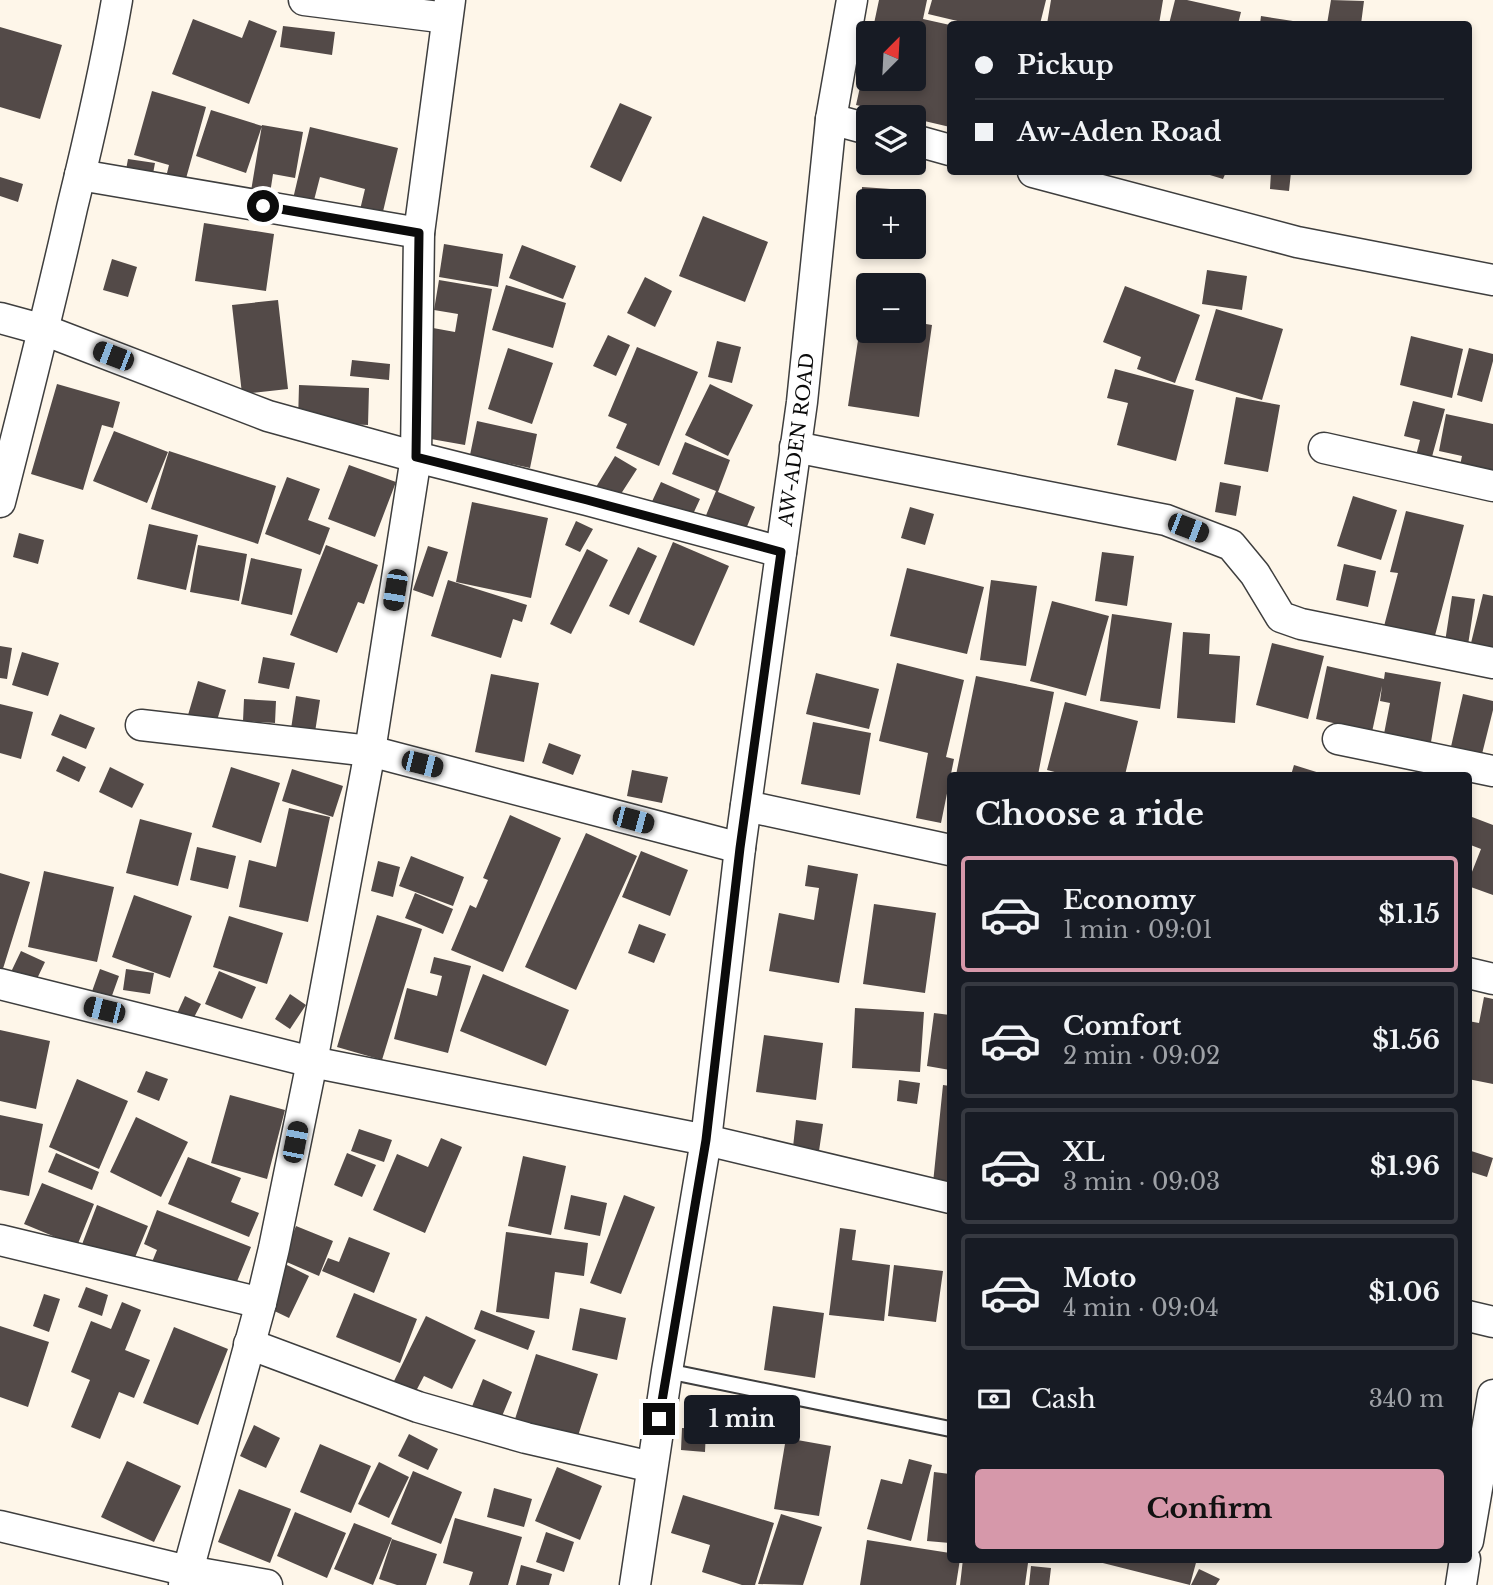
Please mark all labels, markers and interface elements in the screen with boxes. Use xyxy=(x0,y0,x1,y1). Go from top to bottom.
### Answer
north arrow xyxy=(856,21,926,91)
map controls xyxy=(856,21,926,343)
text: Pickup xyxy=(1017,49,1114,81)
button: layers xyxy=(856,105,926,175)
text: Aw-Aden Road xyxy=(1017,116,1222,148)
button: + xyxy=(856,189,926,259)
route start xyxy=(247,190,279,222)
button: − xyxy=(856,273,926,343)
car xyxy=(90,339,137,373)
street label: AW-ADEN ROAD xyxy=(773,352,818,529)
car xyxy=(1165,511,1212,545)
car xyxy=(382,568,409,612)
car xyxy=(400,749,445,779)
text: Choose a ride xyxy=(975,794,1204,834)
car xyxy=(610,804,657,836)
icon: car xyxy=(979,883,1042,946)
text: Economy xyxy=(1063,884,1196,916)
text: $1.15 xyxy=(1378,898,1440,930)
text: 1 min · 09:01 xyxy=(1063,916,1212,944)
car xyxy=(82,995,127,1025)
icon: car xyxy=(979,1009,1042,1072)
text: Comfort xyxy=(1063,1010,1181,1042)
text: $1.56 xyxy=(1372,1024,1440,1056)
text: 2 min · 09:02 xyxy=(1063,1042,1220,1070)
car xyxy=(281,1119,310,1165)
icon: car xyxy=(979,1135,1042,1198)
text: XL xyxy=(1063,1136,1105,1168)
text: $1.96 xyxy=(1370,1150,1440,1182)
text: 3 min · 09:03 xyxy=(1063,1168,1220,1196)
icon: car xyxy=(979,1261,1042,1324)
text: Moto xyxy=(1063,1262,1136,1294)
text: $1.06 xyxy=(1369,1276,1440,1308)
text: 4 min · 09:04 xyxy=(1063,1294,1219,1322)
icon: cash xyxy=(975,1380,1013,1418)
text: Cash xyxy=(1031,1383,1096,1415)
text: 340 m xyxy=(1369,1385,1444,1413)
callout: 1 min xyxy=(684,1394,799,1444)
route end xyxy=(643,1403,675,1435)
text: 1 min xyxy=(709,1405,775,1433)
button: Confirm xyxy=(975,1469,1444,1549)

